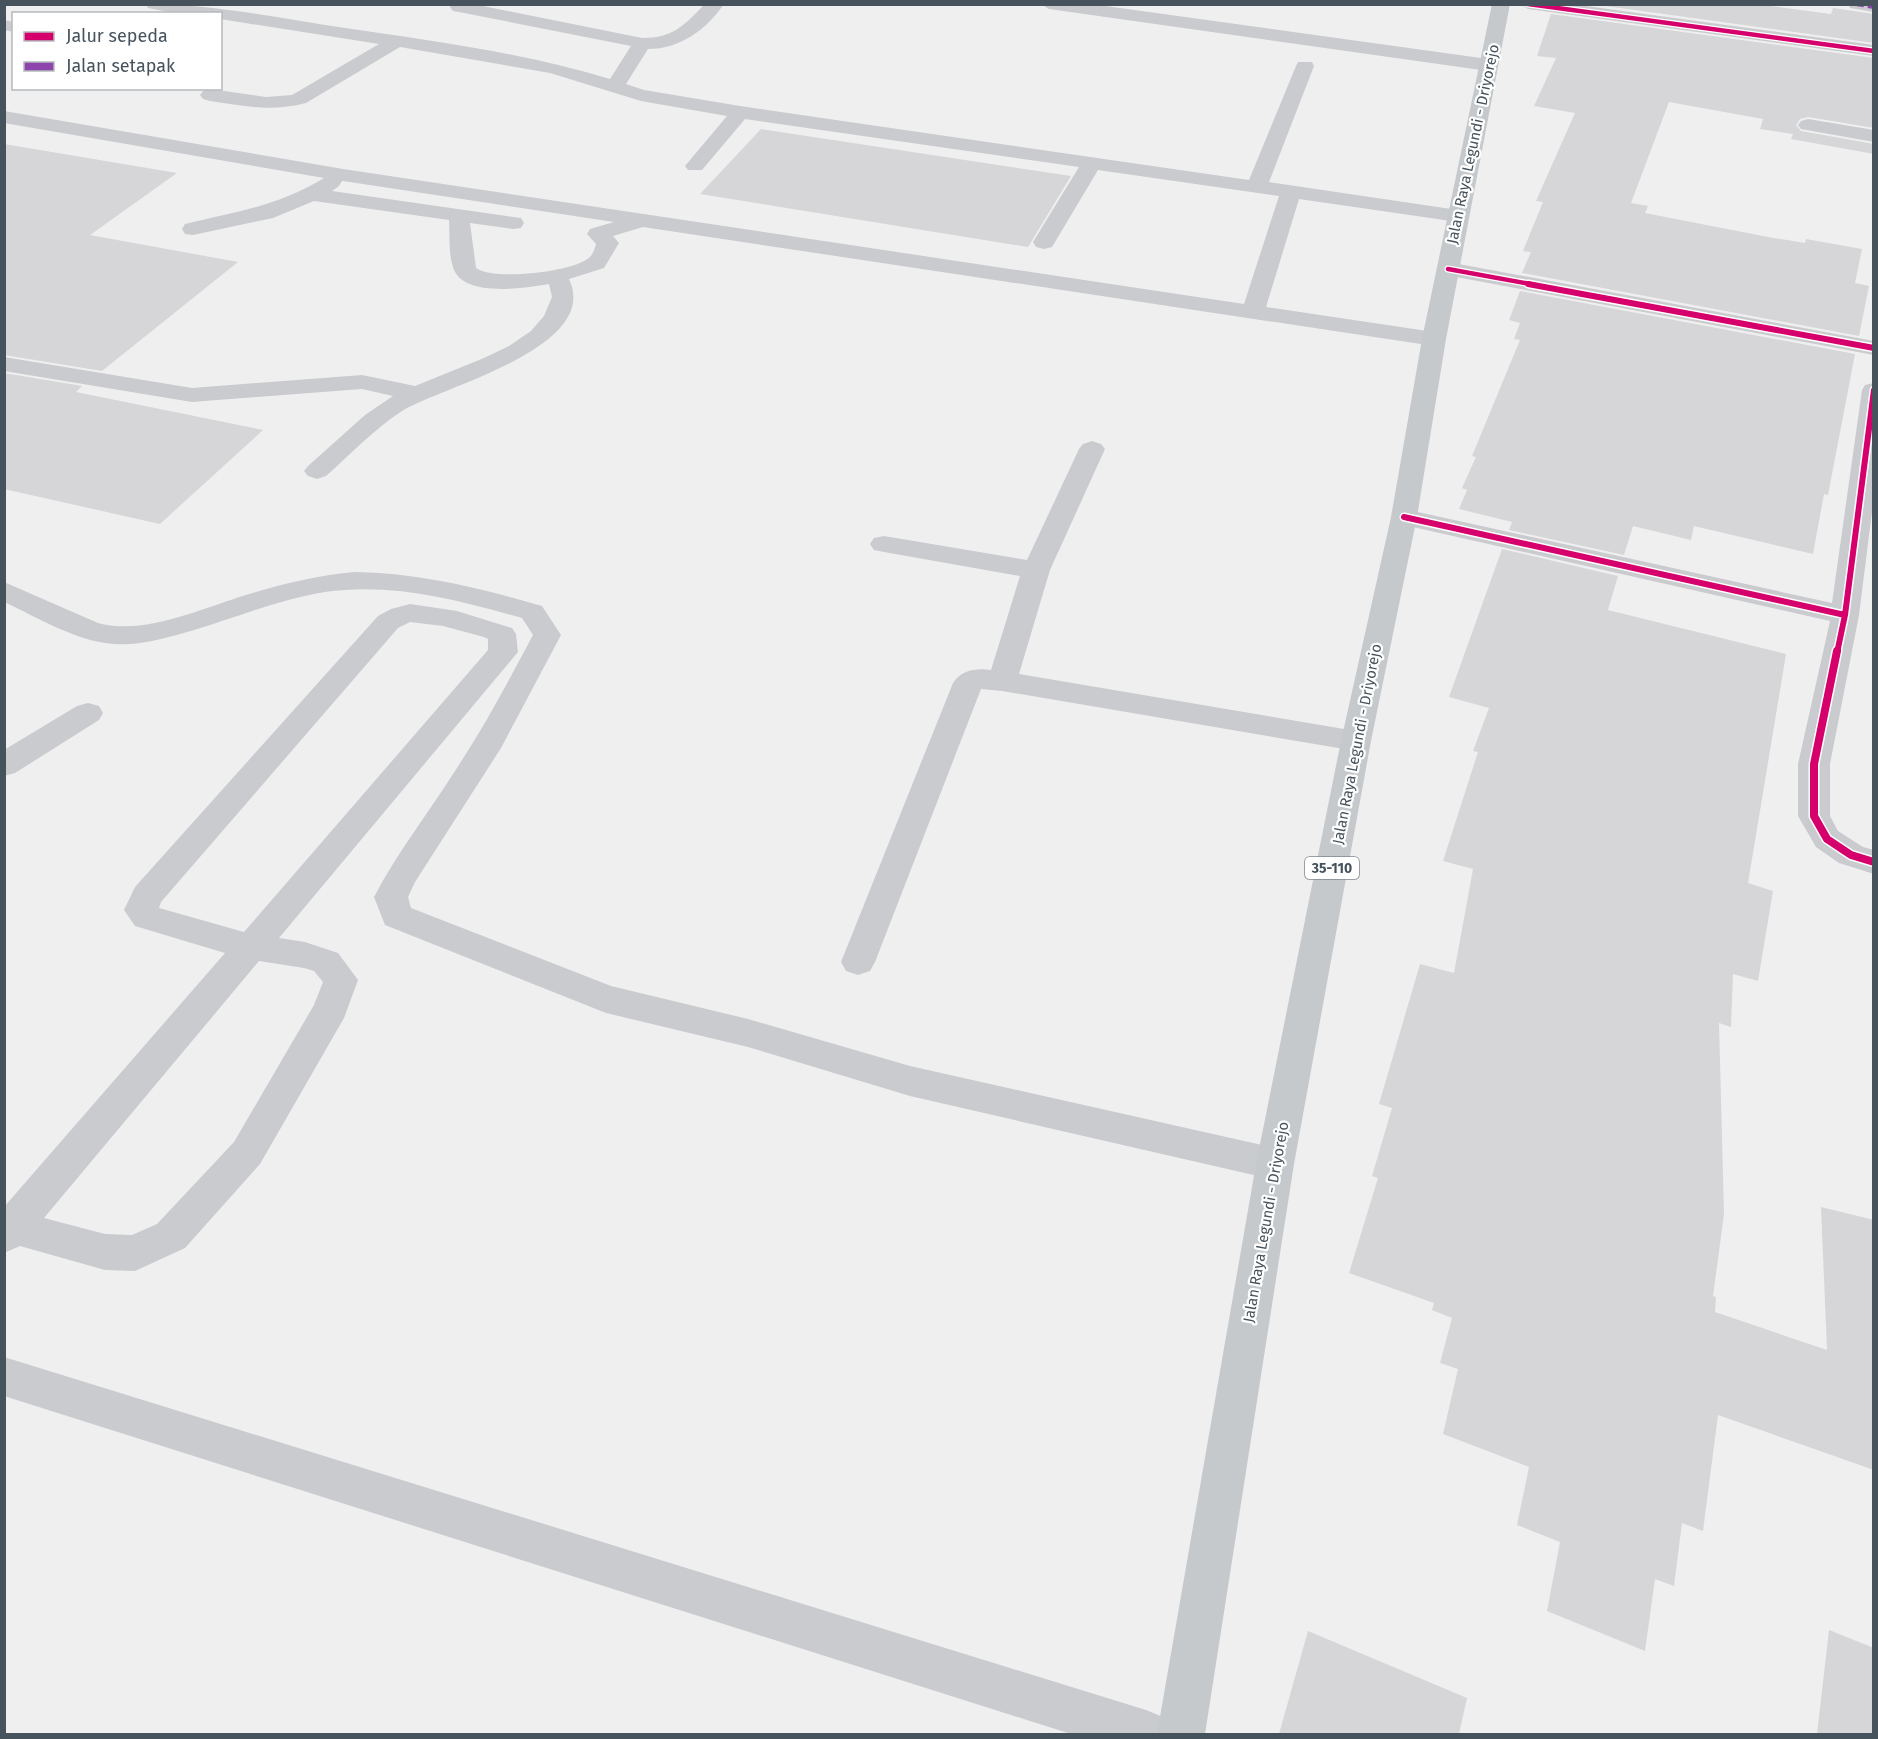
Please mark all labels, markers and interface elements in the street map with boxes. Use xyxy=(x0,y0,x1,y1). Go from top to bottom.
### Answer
legend xyxy=(12,12,222,90)
text: Jalur sepeda xyxy=(66,25,168,47)
street label: Jalan Raya Legundi - Driyorejo xyxy=(1443,42,1503,246)
text: Jalan setapak xyxy=(66,55,176,77)
street label: Jalan Raya Legundi - Driyorejo xyxy=(1329,642,1385,846)
road number: 35-110 xyxy=(1305,857,1359,879)
street label: Jalan Raya Legundi - Driyorejo xyxy=(1239,1120,1293,1324)

